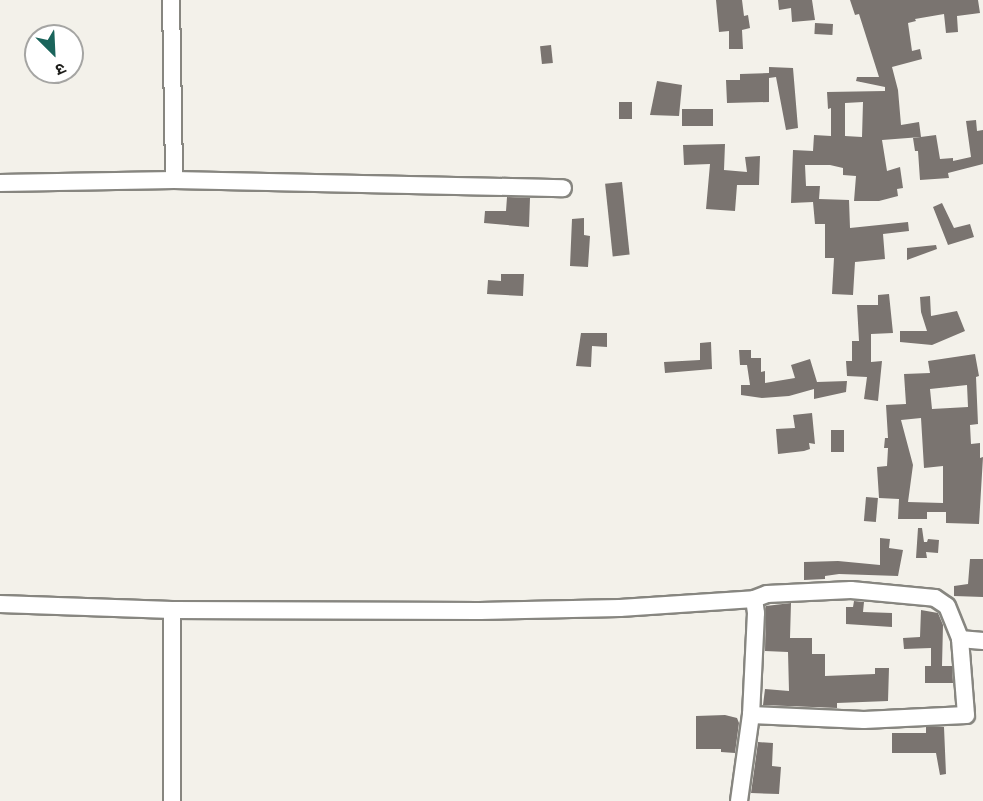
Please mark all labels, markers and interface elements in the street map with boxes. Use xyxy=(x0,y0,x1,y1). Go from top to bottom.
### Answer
north arrow xyxy=(24,24,84,84)
text: उ xyxy=(52,58,69,81)

